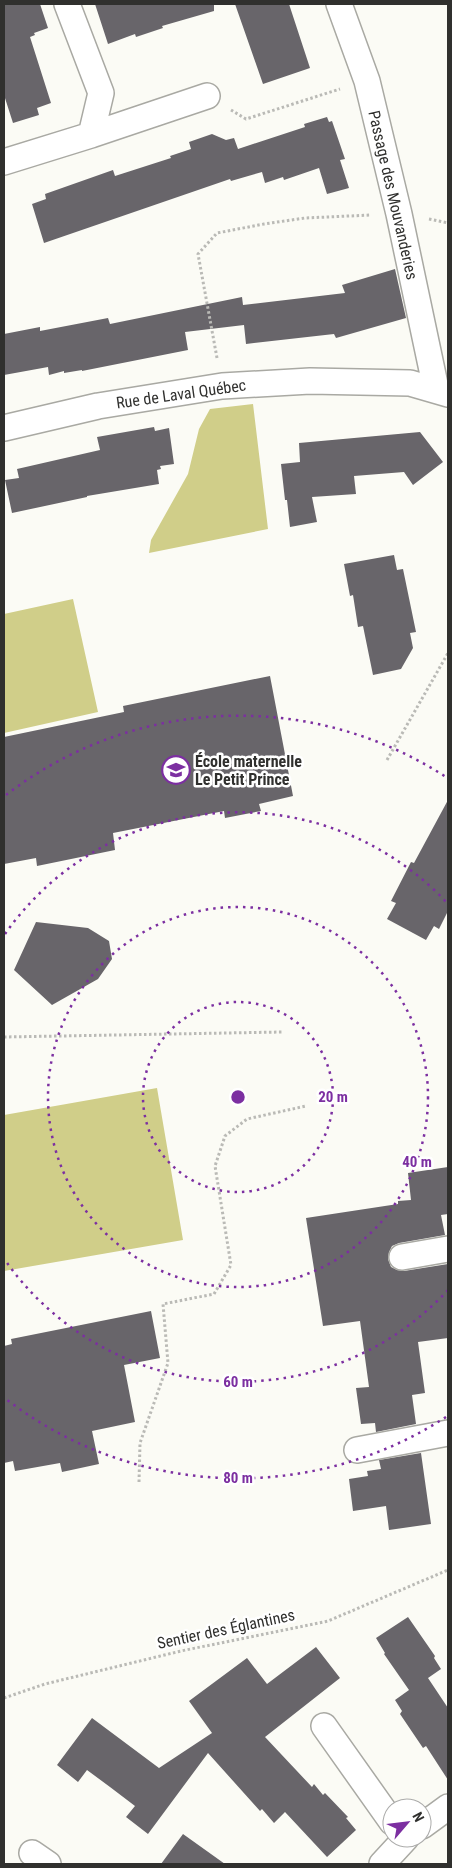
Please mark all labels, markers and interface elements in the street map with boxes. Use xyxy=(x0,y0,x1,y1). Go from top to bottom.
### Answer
street label: Passage des Mouvanderies xyxy=(364,109,422,281)
street label: Rue de Laval Québec xyxy=(115,375,247,413)
place label: École maternelle Le Petit Prince xyxy=(195,752,302,789)
school or university icon: École maternelle Le Petit Prince xyxy=(161,755,191,785)
centre of rings xyxy=(229,1088,247,1106)
text: 20 m xyxy=(318,1088,348,1106)
text: 40 m xyxy=(402,1153,432,1171)
text: 60 m xyxy=(223,1373,253,1391)
text: 80 m xyxy=(223,1469,253,1487)
street label: Sentier des Églantines xyxy=(155,1605,297,1653)
north arrow xyxy=(382,1798,432,1848)
text: N xyxy=(409,1809,428,1824)

